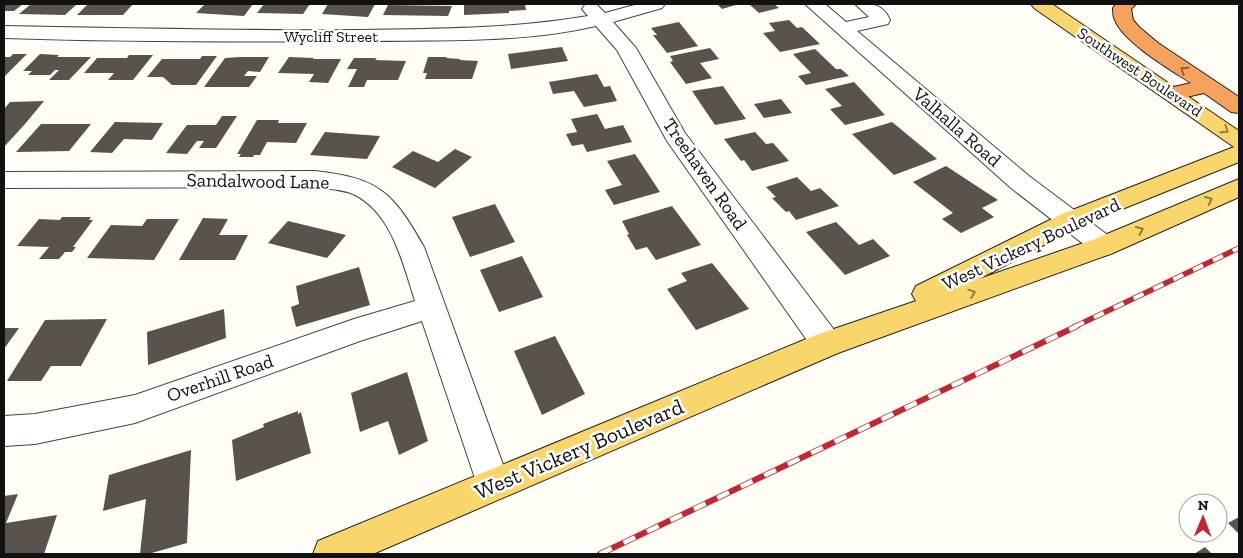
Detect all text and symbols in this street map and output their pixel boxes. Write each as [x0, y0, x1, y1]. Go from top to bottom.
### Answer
street label: Southwest Boulevard [1074, 23, 1206, 121]
street label: Wycliff Street [284, 27, 378, 46]
one-way arrow [1181, 67, 1190, 76]
street label: Valhalla Road [907, 82, 1006, 172]
street label: Treehaven Road [658, 114, 752, 235]
one-way arrow [1219, 124, 1228, 134]
street label: Sandalwood Lane [187, 168, 330, 194]
street label: West Vickery Boulevard [938, 192, 1124, 295]
one-way arrow [1204, 195, 1213, 206]
one-way arrow [1135, 226, 1144, 237]
one-way arrow [967, 289, 976, 299]
street label: Overhill Road [164, 349, 277, 407]
street label: West Vickery Boulevard [470, 393, 688, 505]
north arrow [1178, 493, 1228, 543]
text: N [1198, 497, 1209, 514]

